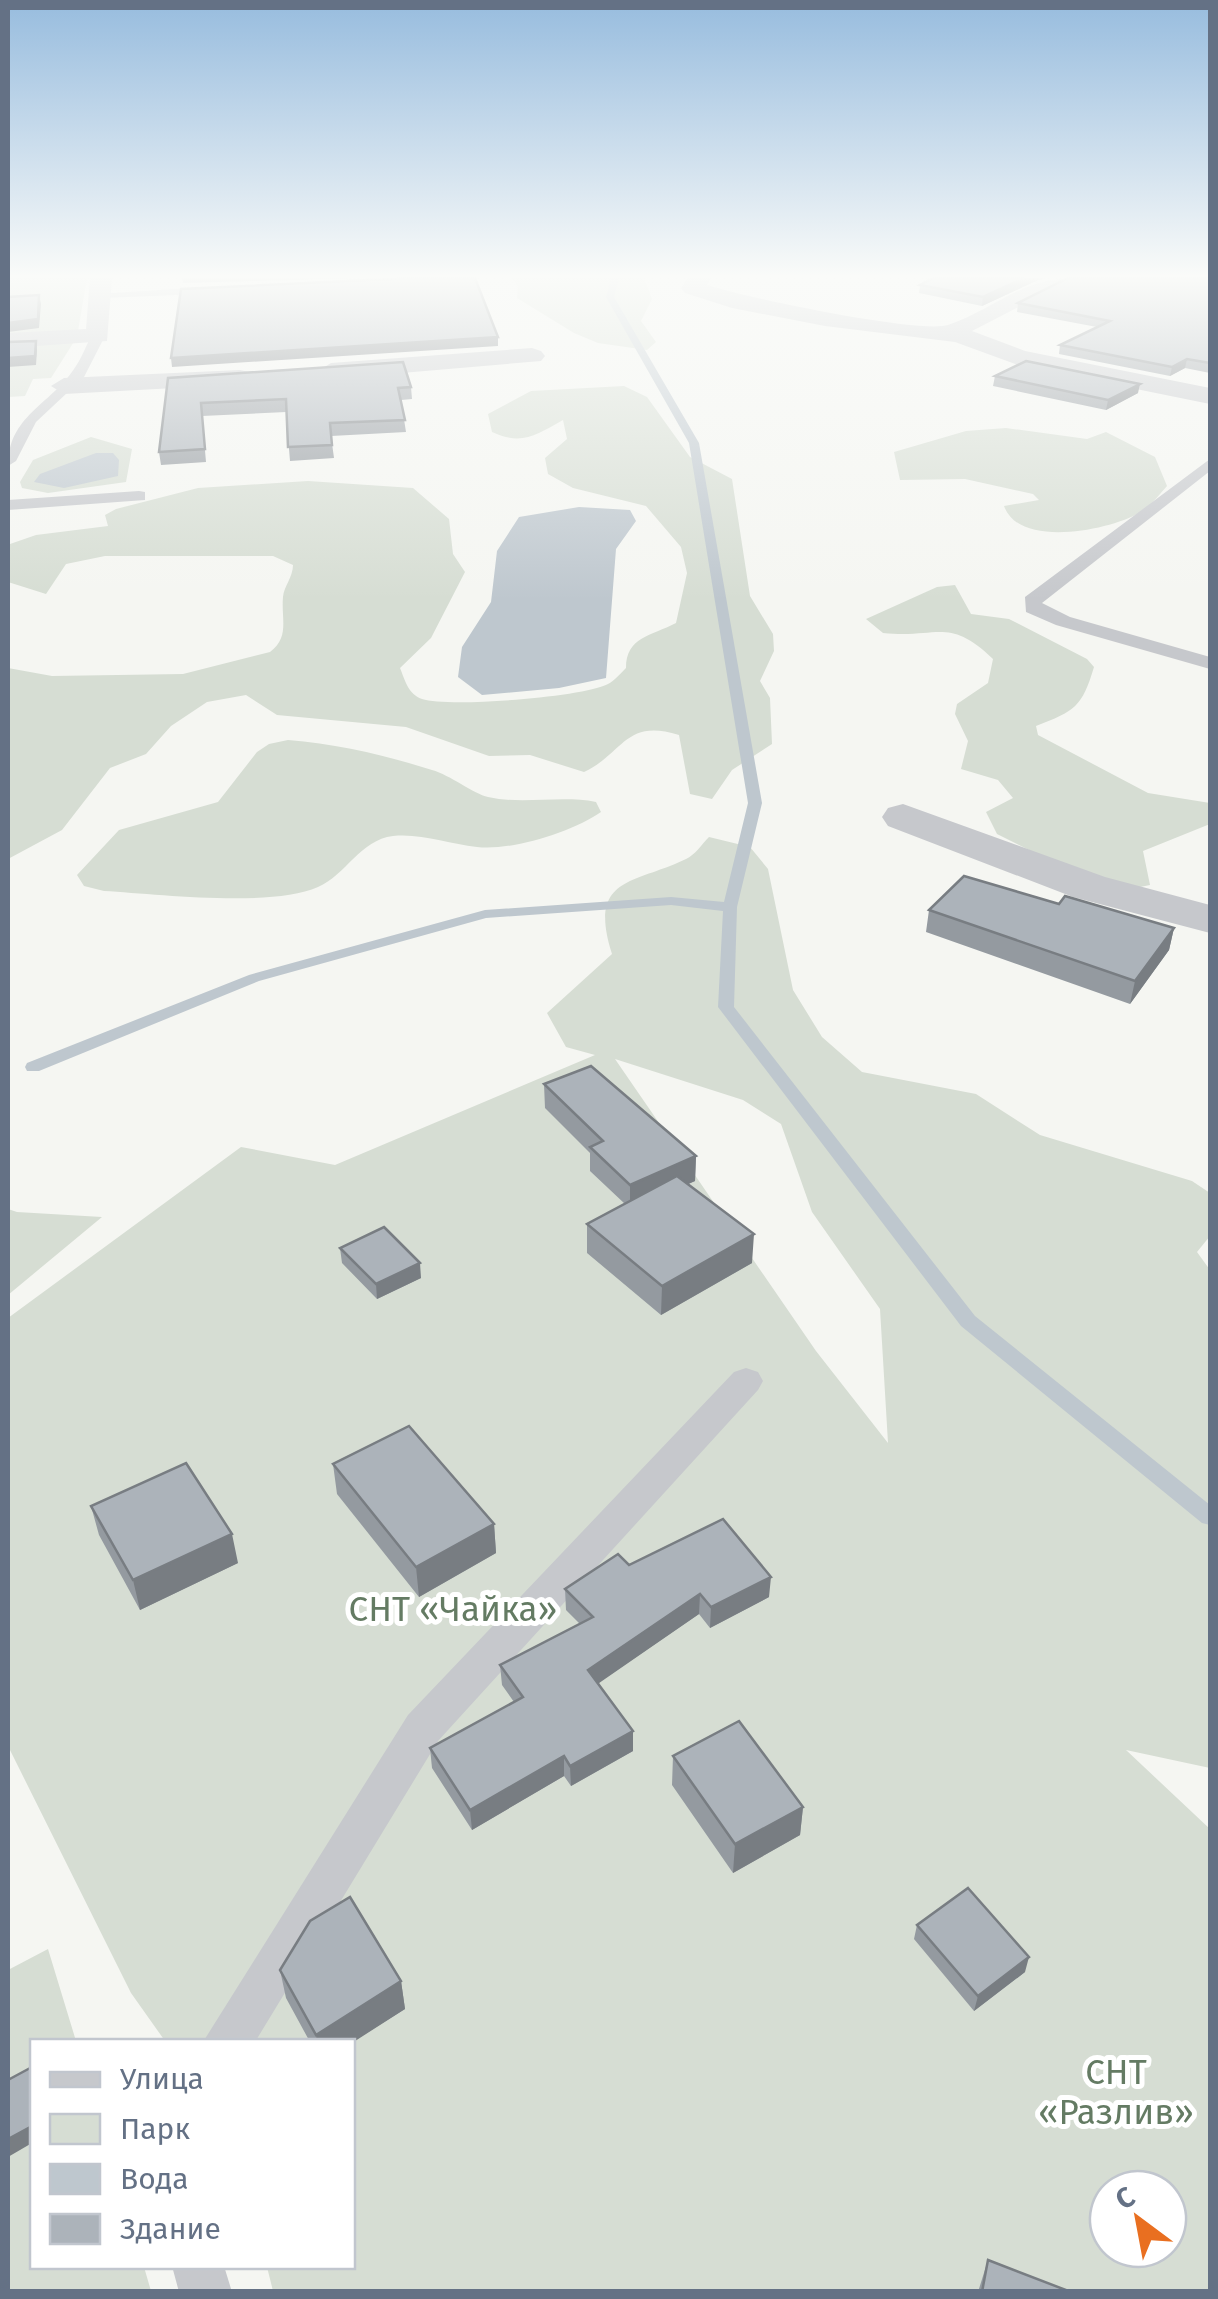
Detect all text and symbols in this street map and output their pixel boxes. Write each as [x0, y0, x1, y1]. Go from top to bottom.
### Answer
park label: СНТ «Чайка» [349, 1588, 557, 1630]
legend [30, 2039, 355, 2269]
park label: СНТ «Разлив» [1038, 2051, 1194, 2133]
text: Улица [120, 2061, 204, 2097]
text: Парк [120, 2111, 190, 2147]
text: Вода [120, 2161, 189, 2197]
north arrow [1088, 2169, 1188, 2269]
text: С [1109, 2180, 1141, 2216]
text: Здание [120, 2211, 221, 2247]

